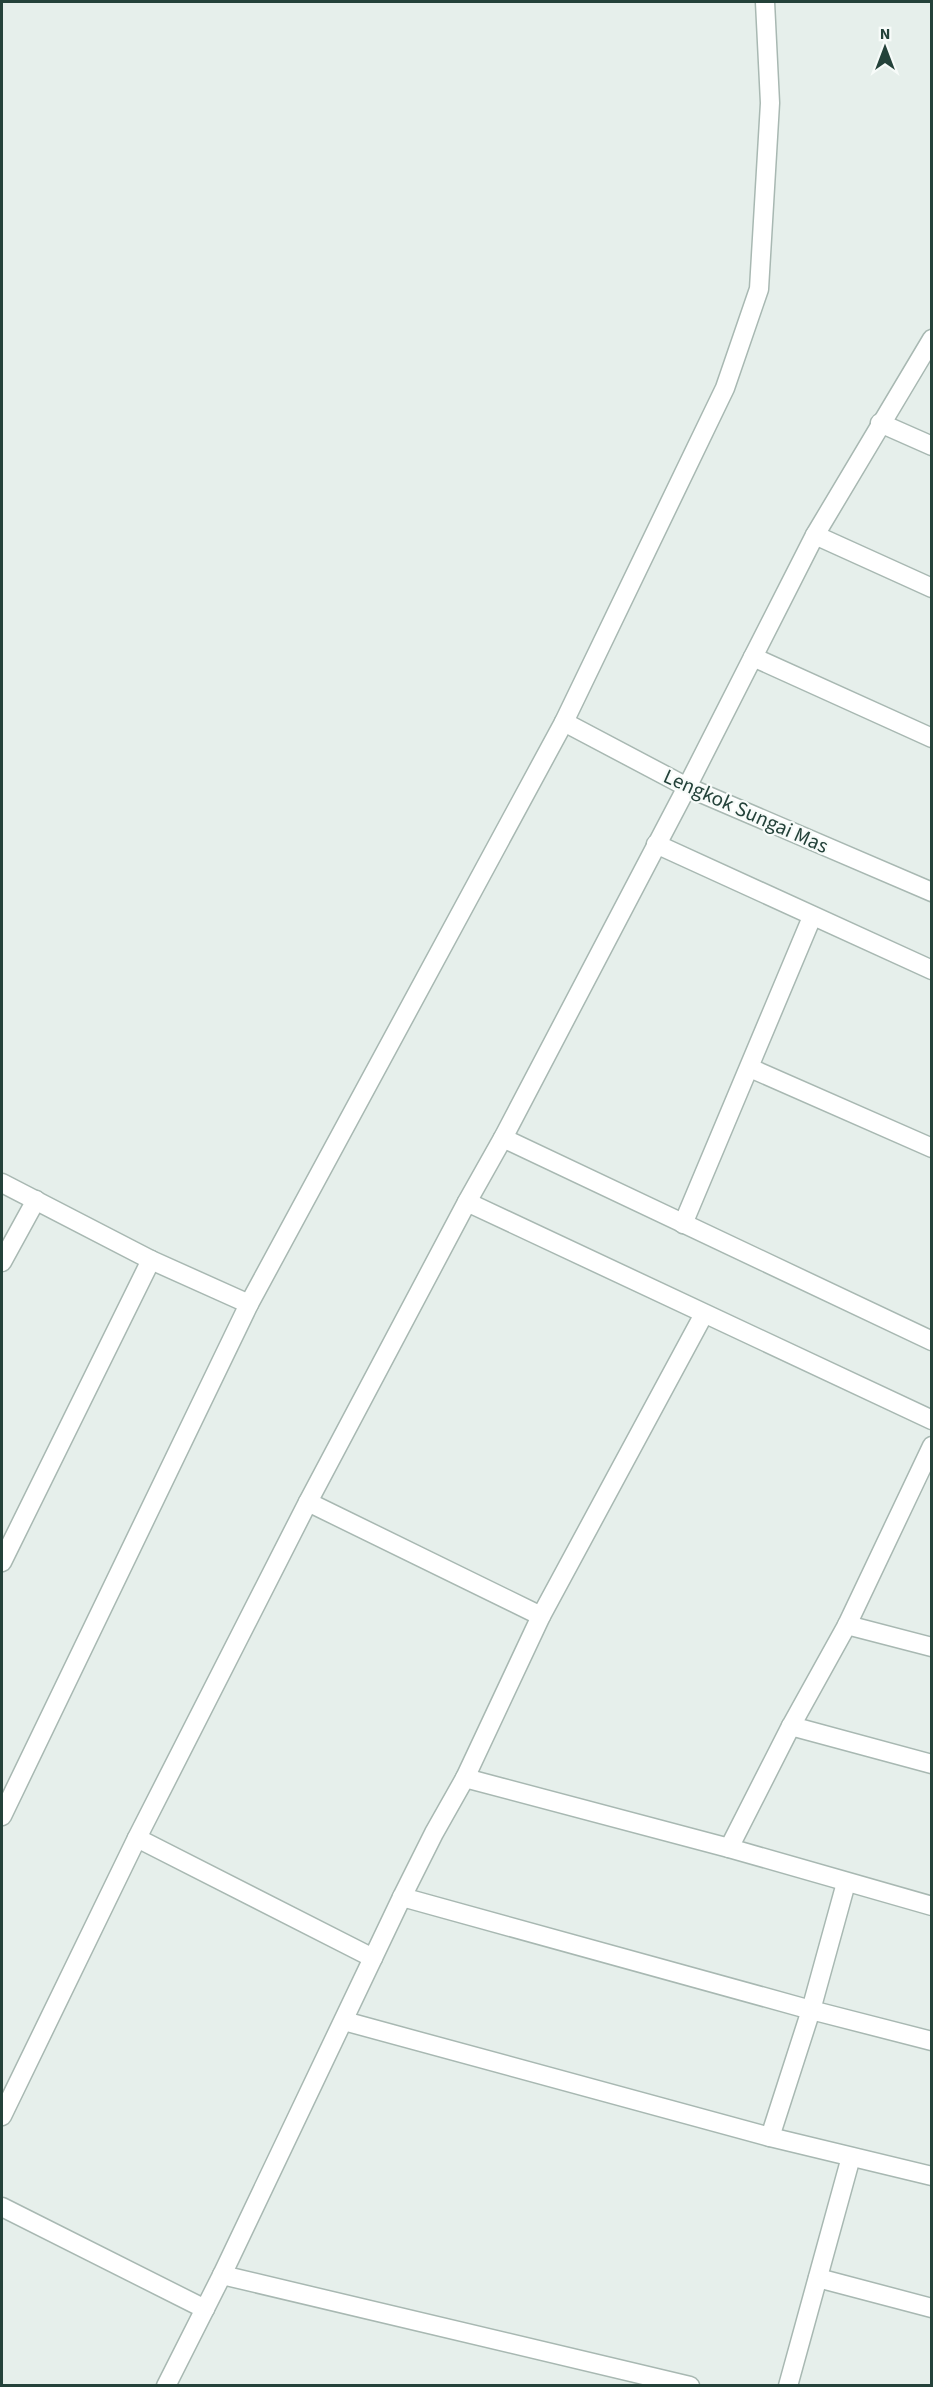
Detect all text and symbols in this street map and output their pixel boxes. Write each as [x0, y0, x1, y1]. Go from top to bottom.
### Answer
north arrow [855, 18, 915, 78]
text: N [880, 23, 890, 45]
street label: Lengkok Sungai Mas [659, 761, 833, 861]

